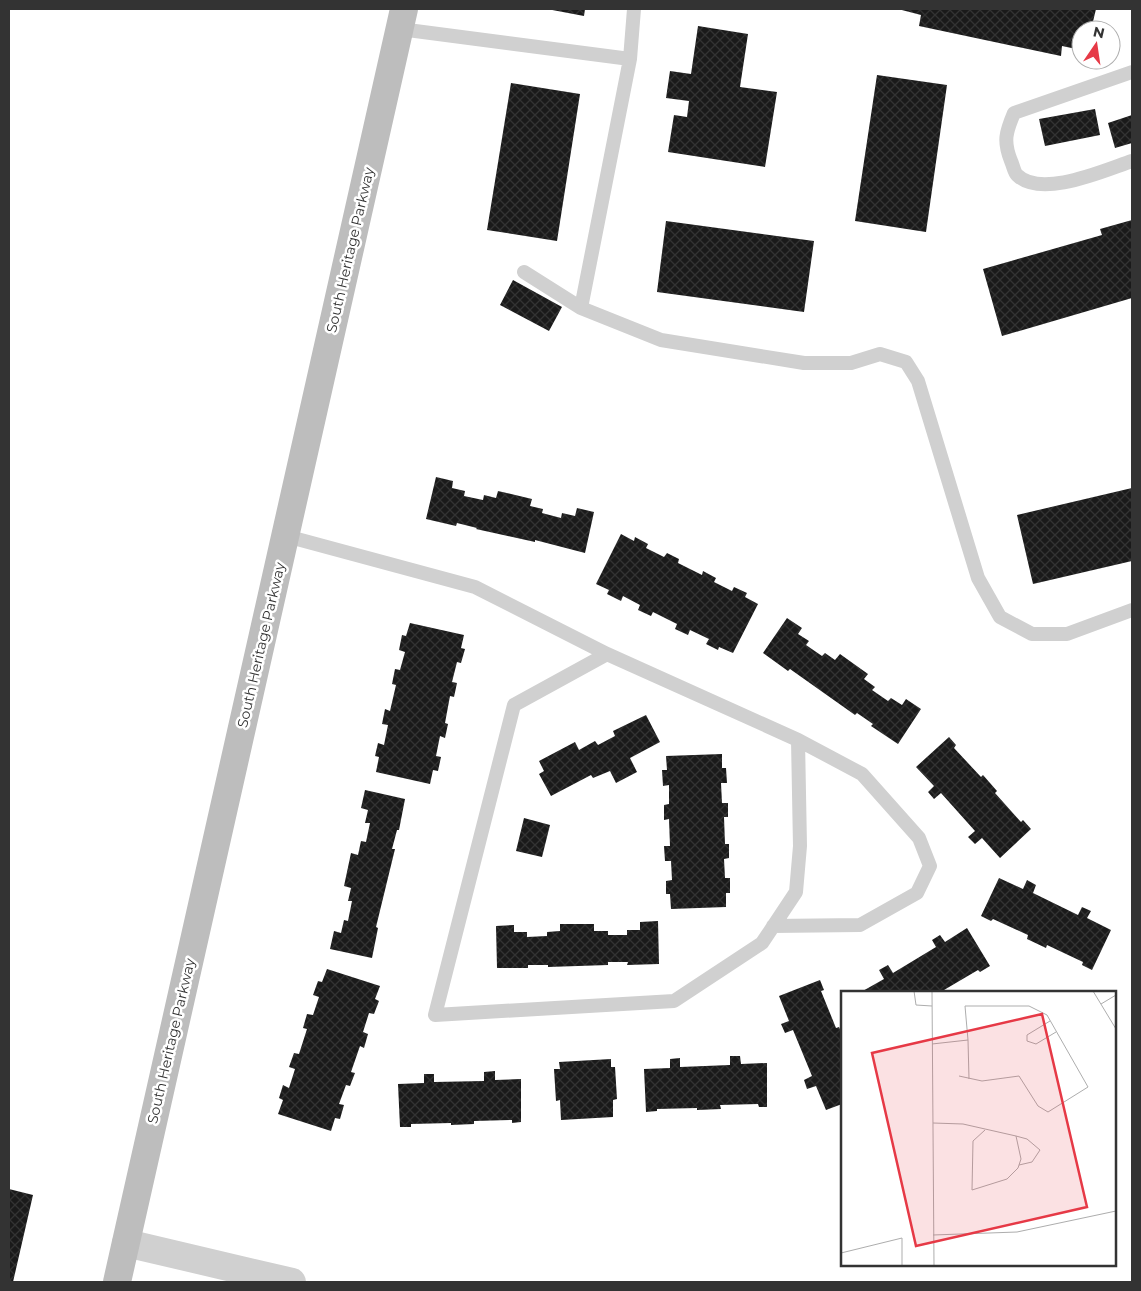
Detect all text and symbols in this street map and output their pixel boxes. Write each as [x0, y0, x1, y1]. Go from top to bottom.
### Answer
north arrow [1071, 20, 1121, 70]
text: N [1091, 22, 1106, 42]
street label: South Heritage Parkway [322, 165, 378, 334]
street label: South Heritage Parkway [233, 560, 289, 729]
street label: South Heritage Parkway [143, 956, 199, 1125]
inset map [841, 991, 1116, 1266]

